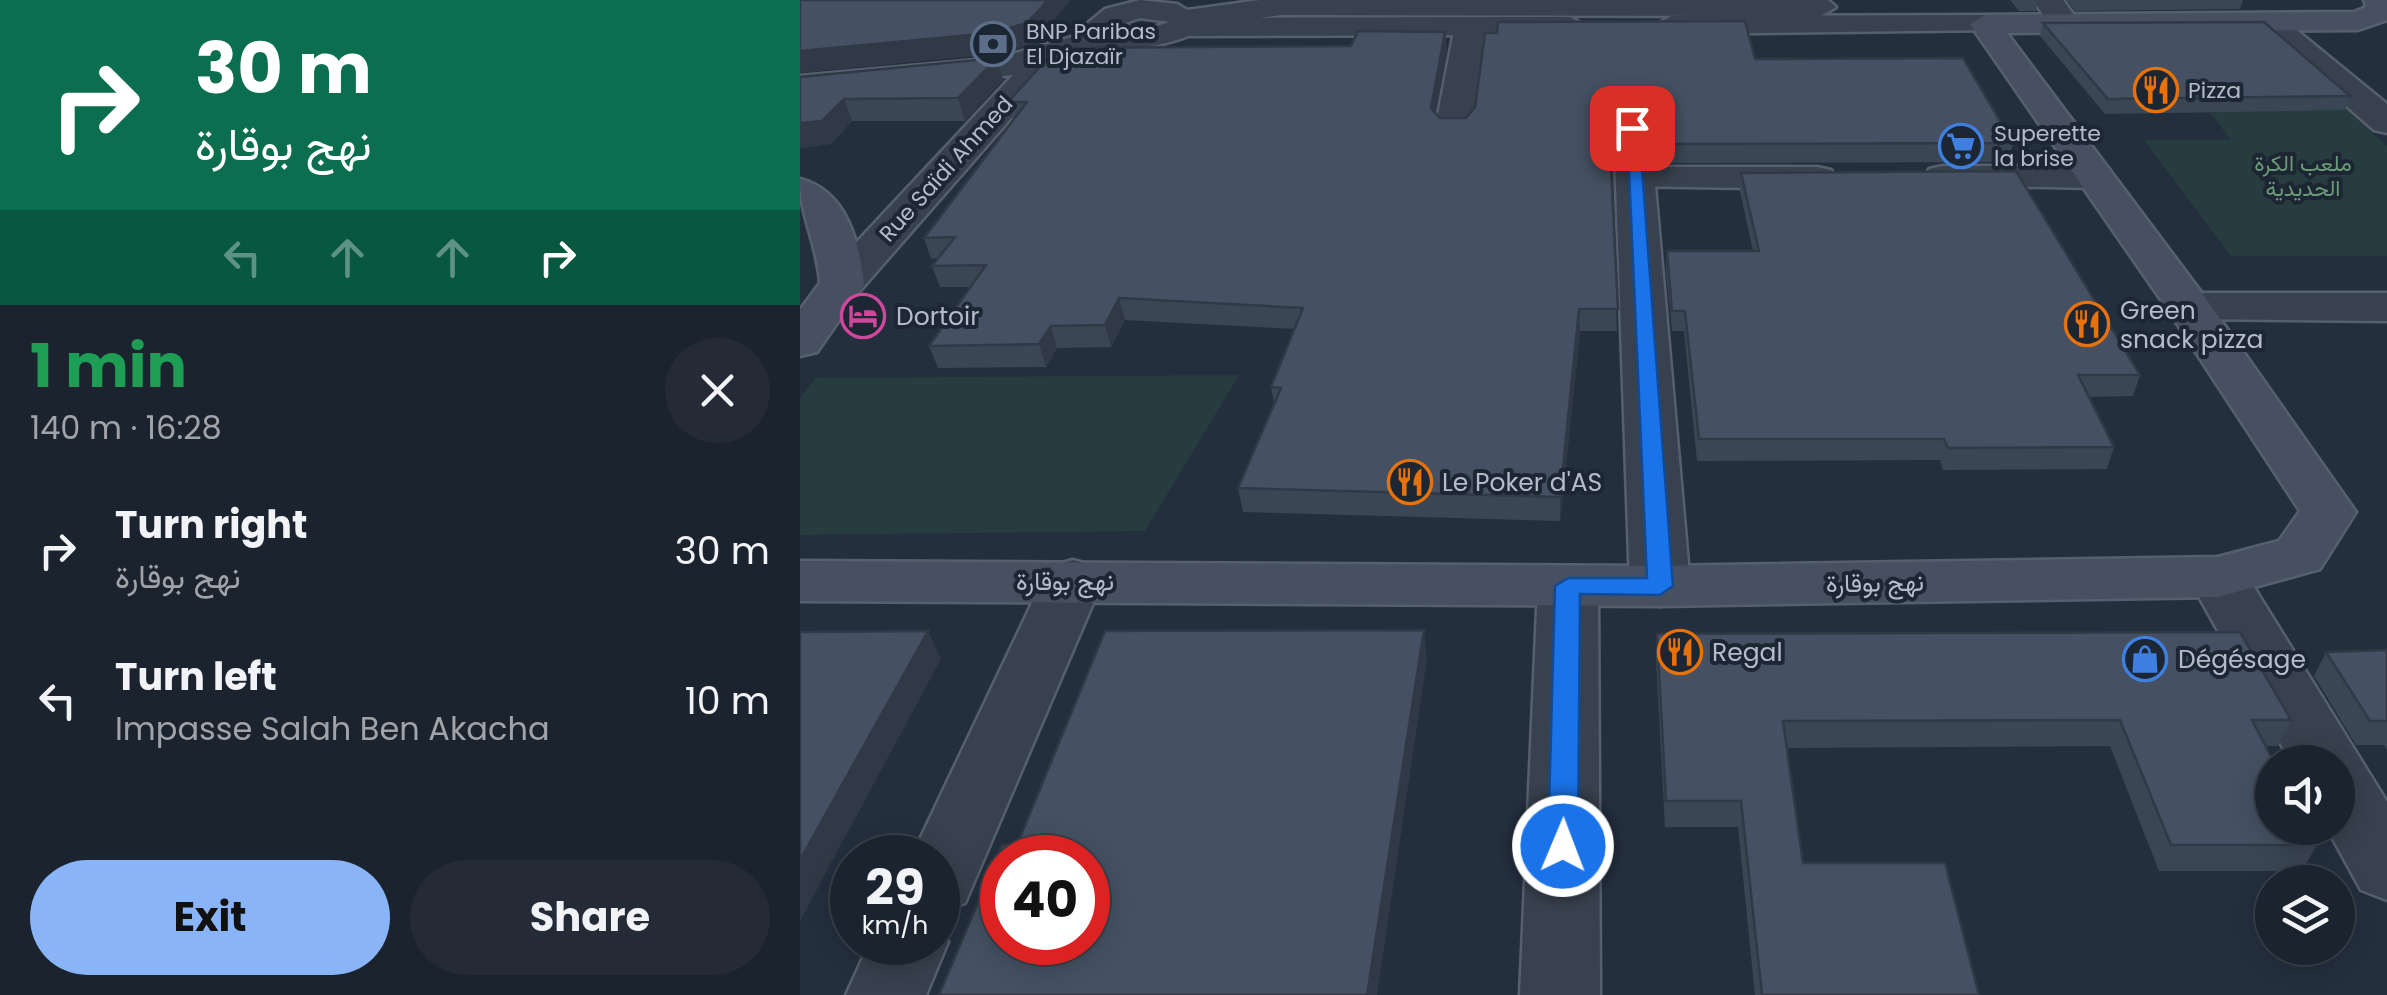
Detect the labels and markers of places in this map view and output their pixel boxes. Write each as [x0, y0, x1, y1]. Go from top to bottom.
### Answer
place label: BNP Paribas El Djazaïr [1026, 16, 1156, 72]
bank icon: BNP Paribas El Djazaïr [970, 21, 1016, 67]
restaurant icon: Pizza [2133, 67, 2179, 113]
place label: Pizza [2188, 75, 2241, 106]
pin [1590, 86, 1675, 171]
place label: Superette la brise [1994, 118, 2101, 174]
supermarket icon: Superette la brise [1938, 123, 1984, 169]
hotel icon: Dortoir [840, 293, 886, 339]
place label: Green snack pizza [2120, 293, 2263, 357]
place label: Dortoir [896, 299, 980, 334]
restaurant icon: Green snack pizza [2064, 301, 2110, 347]
restaurant icon: Le Poker d'AS [1387, 459, 1433, 505]
place label: Le Poker d'AS [1442, 465, 1602, 500]
restaurant icon: Regal [1657, 629, 1703, 675]
place label: Regal [1712, 635, 1783, 670]
shop icon: Dégésage [2122, 636, 2168, 682]
place label: Dégésage [2178, 642, 2306, 677]

